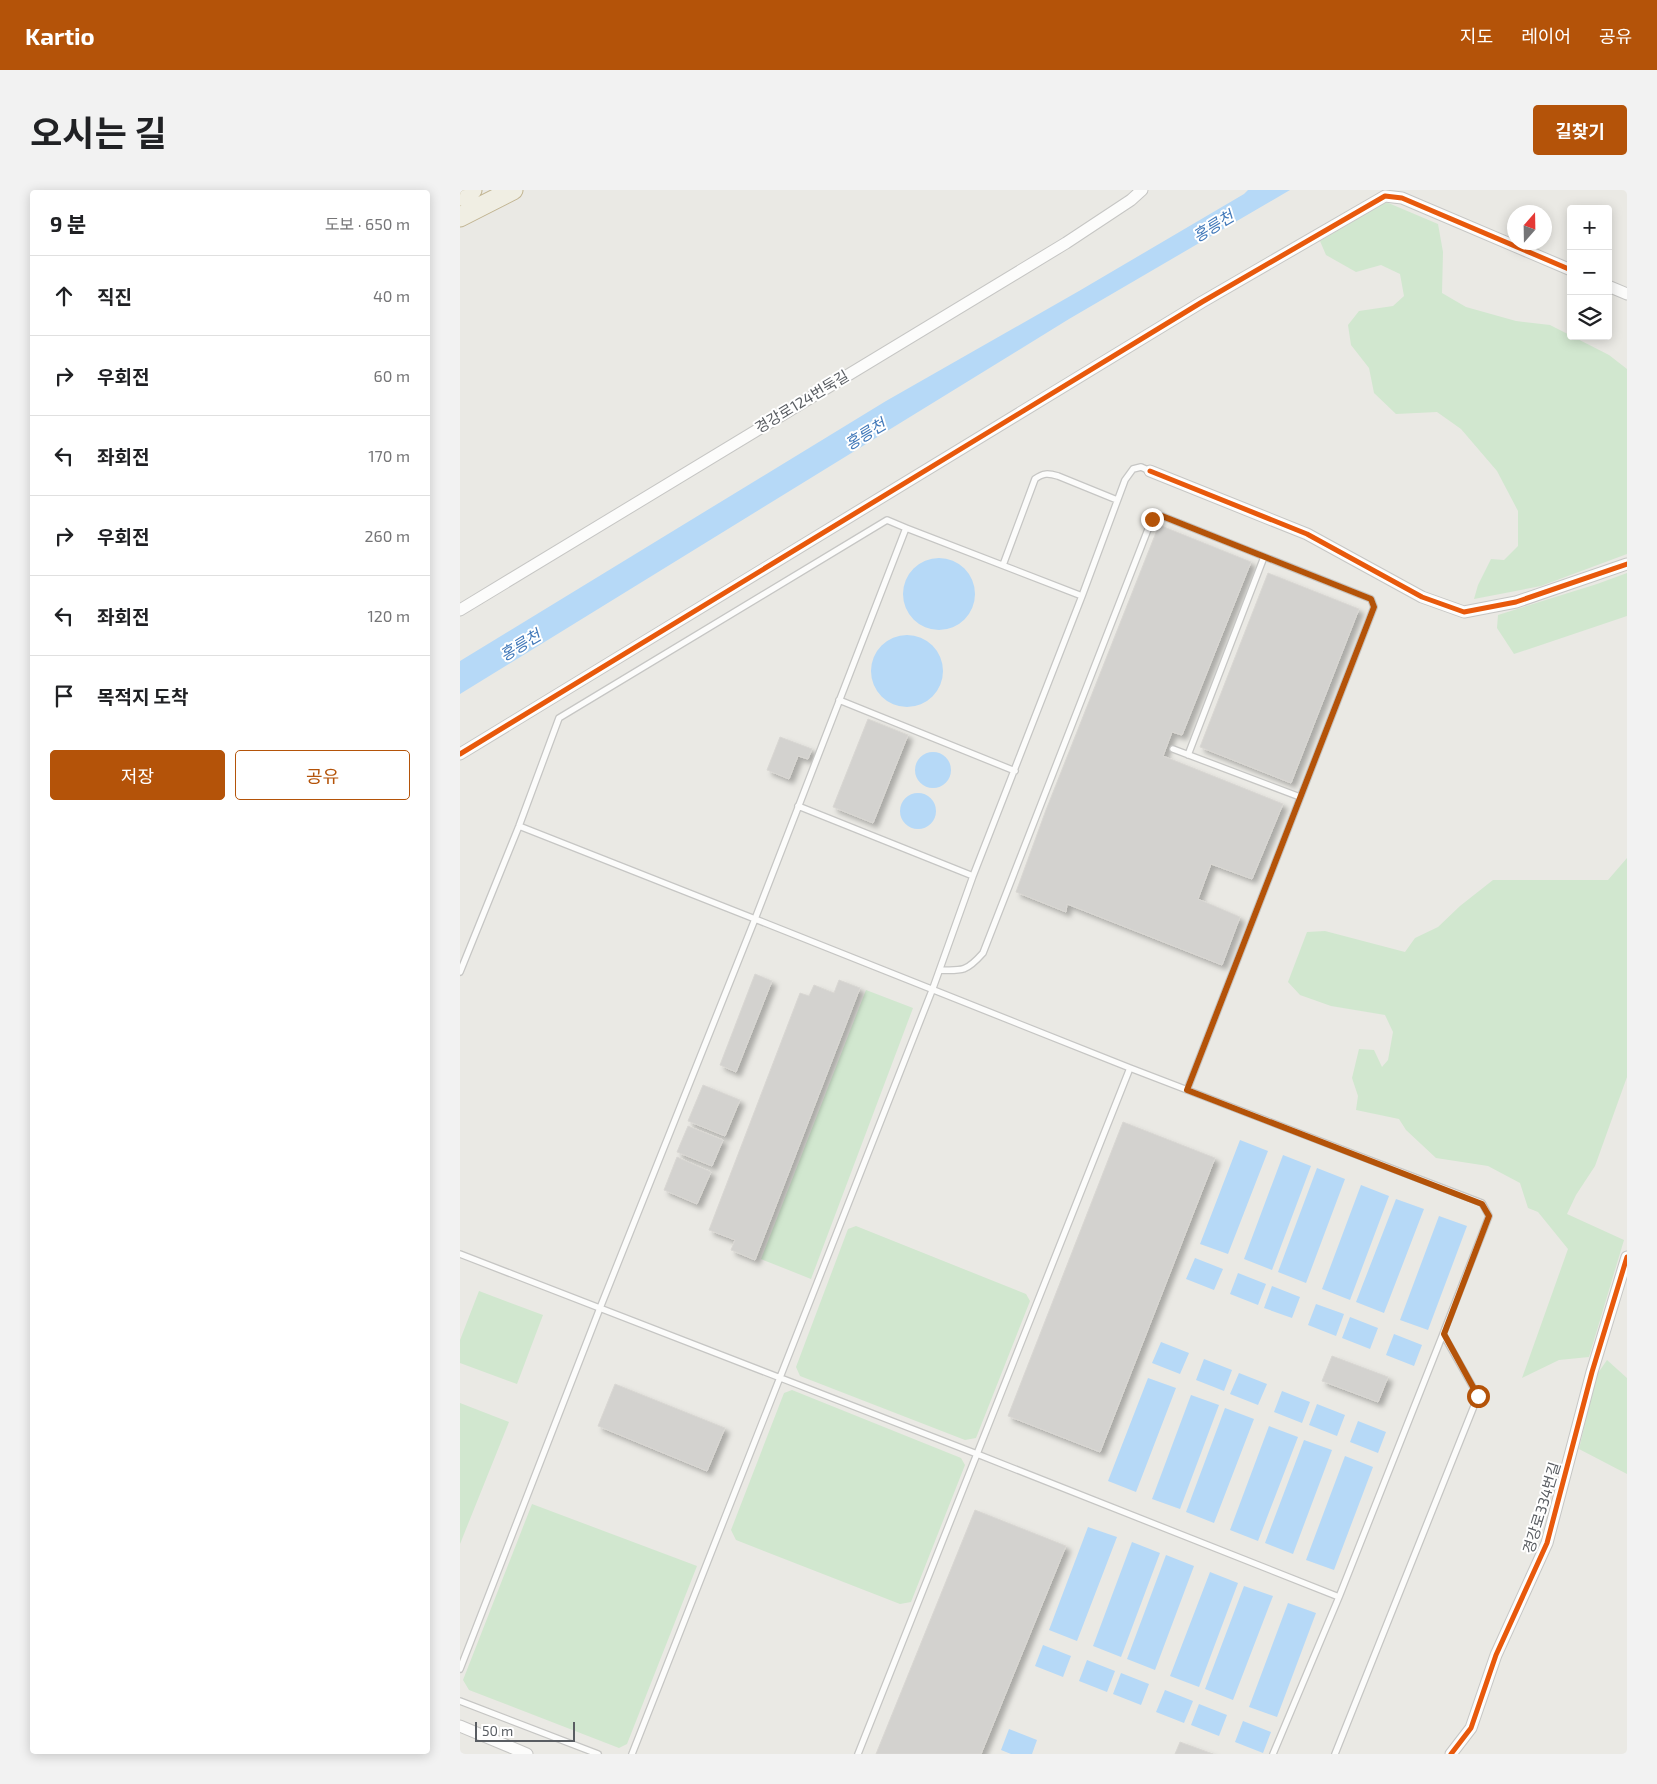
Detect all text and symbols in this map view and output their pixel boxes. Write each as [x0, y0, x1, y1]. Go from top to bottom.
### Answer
text: Kartio [25, 21, 95, 50]
text: 지도 [1460, 25, 1493, 47]
text: 레이어 [1521, 25, 1571, 47]
text: 공유 [1599, 25, 1632, 47]
button: 길찾기 [1533, 105, 1627, 155]
text: 오시는 길 [30, 111, 166, 153]
water label: 홍릉천 [1189, 205, 1239, 245]
north arrow [1507, 205, 1552, 250]
map controls [1567, 205, 1612, 340]
button: + [1567, 205, 1612, 250]
text: 9 분 [50, 211, 86, 236]
text: 도보 · 650 m [325, 214, 410, 233]
button: − [1567, 250, 1612, 295]
icon: ahead [50, 282, 78, 310]
text: 직진 [97, 285, 132, 308]
text: 40 m [373, 286, 410, 305]
button: layers [1567, 295, 1612, 340]
icon: right [50, 362, 78, 390]
text: 우회전 [97, 365, 149, 388]
text: 60 m [374, 366, 410, 385]
street label: 경강로124번둑길 [751, 366, 852, 436]
water label: 홍릉천 [841, 413, 891, 453]
icon: left [50, 442, 78, 470]
text: 좌회전 [97, 445, 149, 468]
text: 170 m [368, 446, 410, 465]
route end [1141, 508, 1164, 531]
icon: right [50, 522, 78, 550]
text: 우회전 [97, 525, 149, 548]
text: 260 m [365, 526, 410, 545]
icon: left [50, 602, 78, 630]
text: 좌회전 [97, 605, 149, 628]
text: 120 m [367, 606, 410, 625]
water label: 홍릉천 [496, 624, 546, 664]
icon: arrive [50, 682, 78, 710]
text: 목적지 도착 [97, 685, 189, 708]
button: 저장 [50, 750, 225, 800]
button: 공유 [235, 750, 410, 800]
route start [1467, 1385, 1490, 1408]
street label: 경강로334번길 [1519, 1460, 1564, 1556]
scale bar [475, 1719, 575, 1742]
text: 50 m [482, 1722, 513, 1739]

